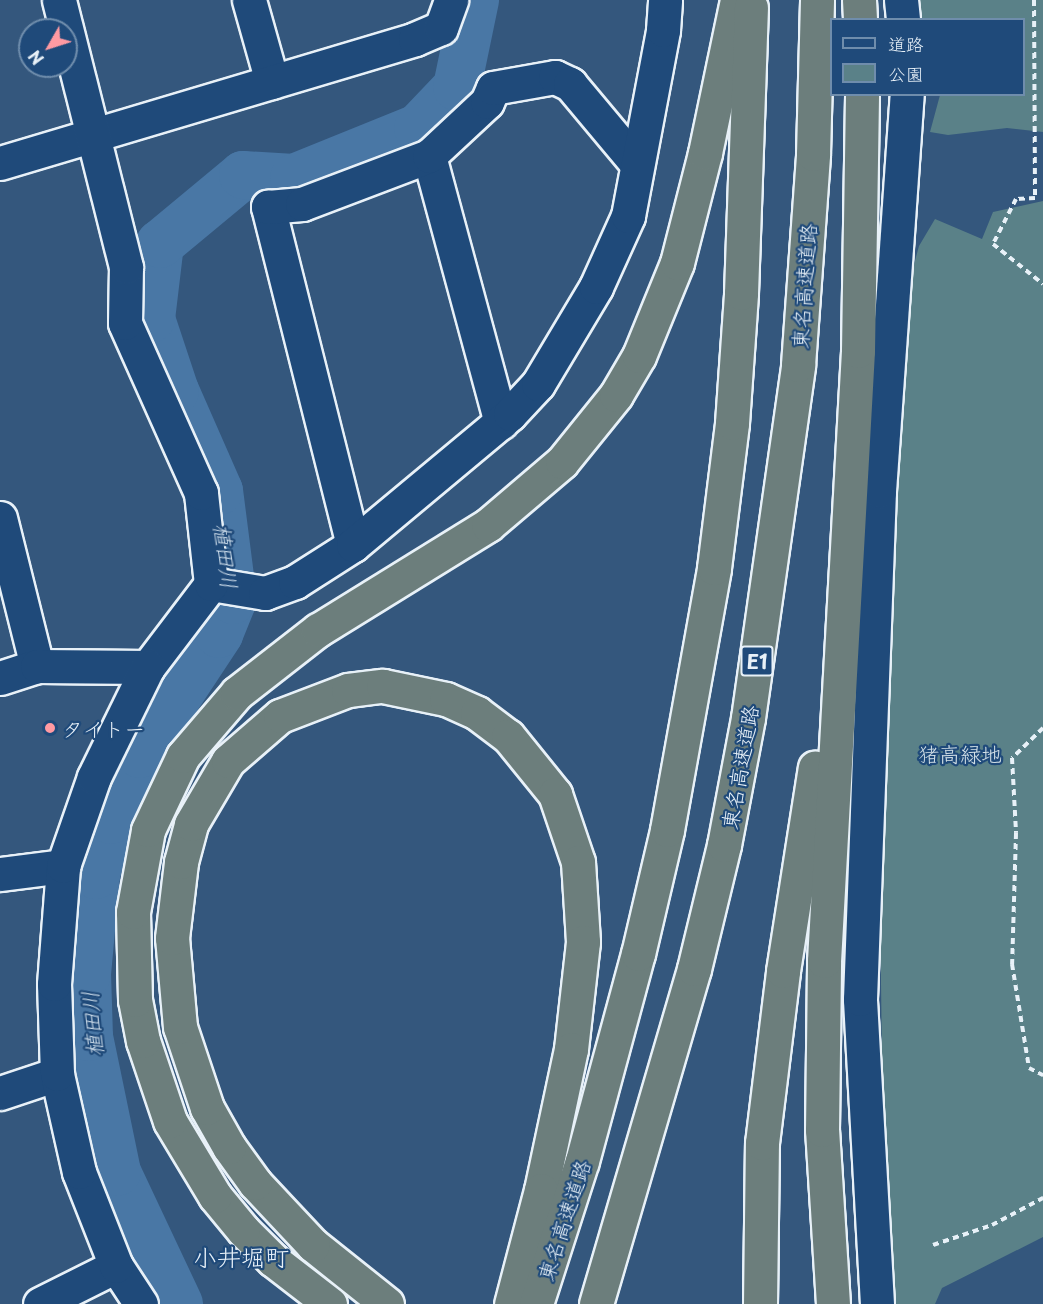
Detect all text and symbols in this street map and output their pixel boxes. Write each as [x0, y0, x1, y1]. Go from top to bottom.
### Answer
north arrow [18, 18, 78, 78]
legend [830, 18, 1025, 96]
text: 道路 [888, 30, 924, 57]
text: N [22, 46, 49, 71]
text: 公園 [888, 60, 924, 87]
street label: 東名高速道路 [786, 222, 820, 350]
water label: 植田川 [210, 522, 244, 590]
road number: E1 [739, 644, 775, 678]
street label: 東名高速道路 [716, 703, 762, 831]
place label: タイトー [62, 715, 146, 741]
marker: タイトー [43, 721, 57, 735]
park label: 猪高緑地 [918, 740, 1002, 766]
water label: 植田川 [75, 990, 107, 1058]
street label: 東名高速道路 [532, 1156, 594, 1284]
district label: 小井堀町 [193, 1243, 289, 1271]

